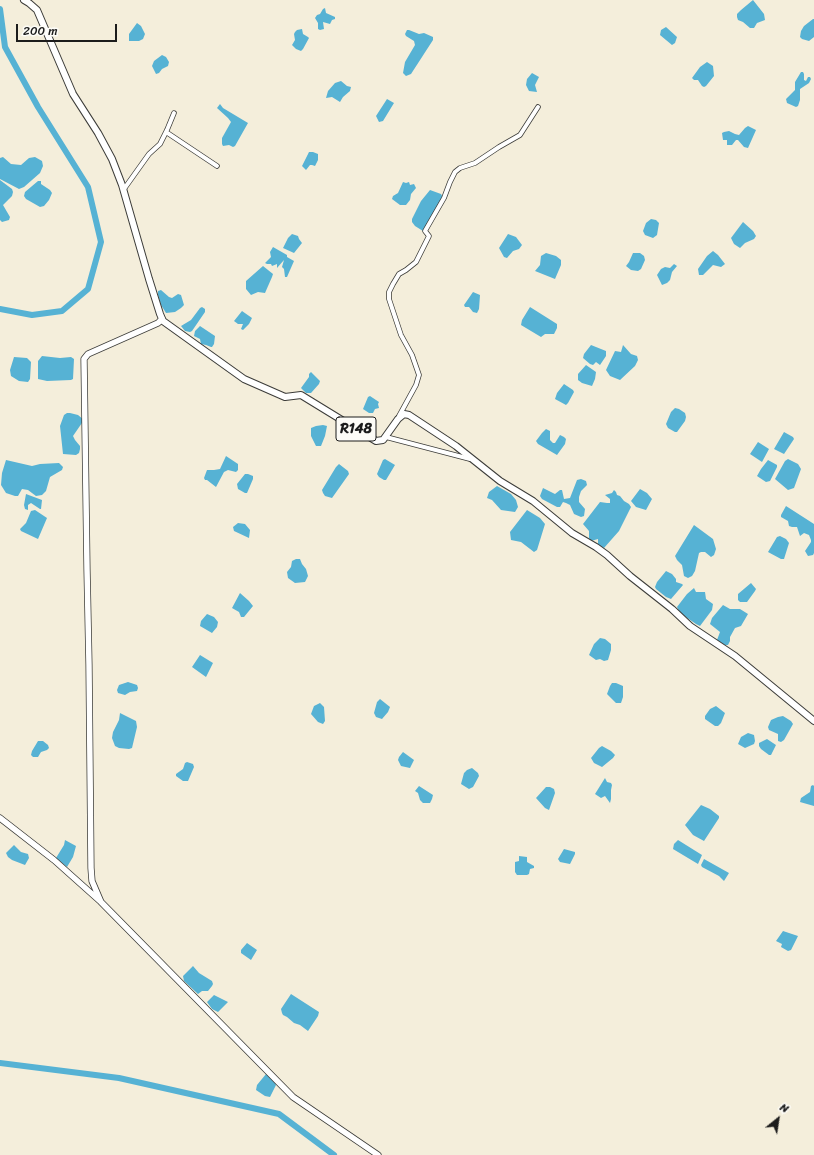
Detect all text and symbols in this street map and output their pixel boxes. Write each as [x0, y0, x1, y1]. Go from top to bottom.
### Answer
scale bar [18, 16, 119, 42]
text: 200 m [23, 20, 57, 42]
road number: R148 [336, 417, 376, 441]
text: N [776, 1098, 792, 1118]
north arrow [758, 1099, 798, 1139]

